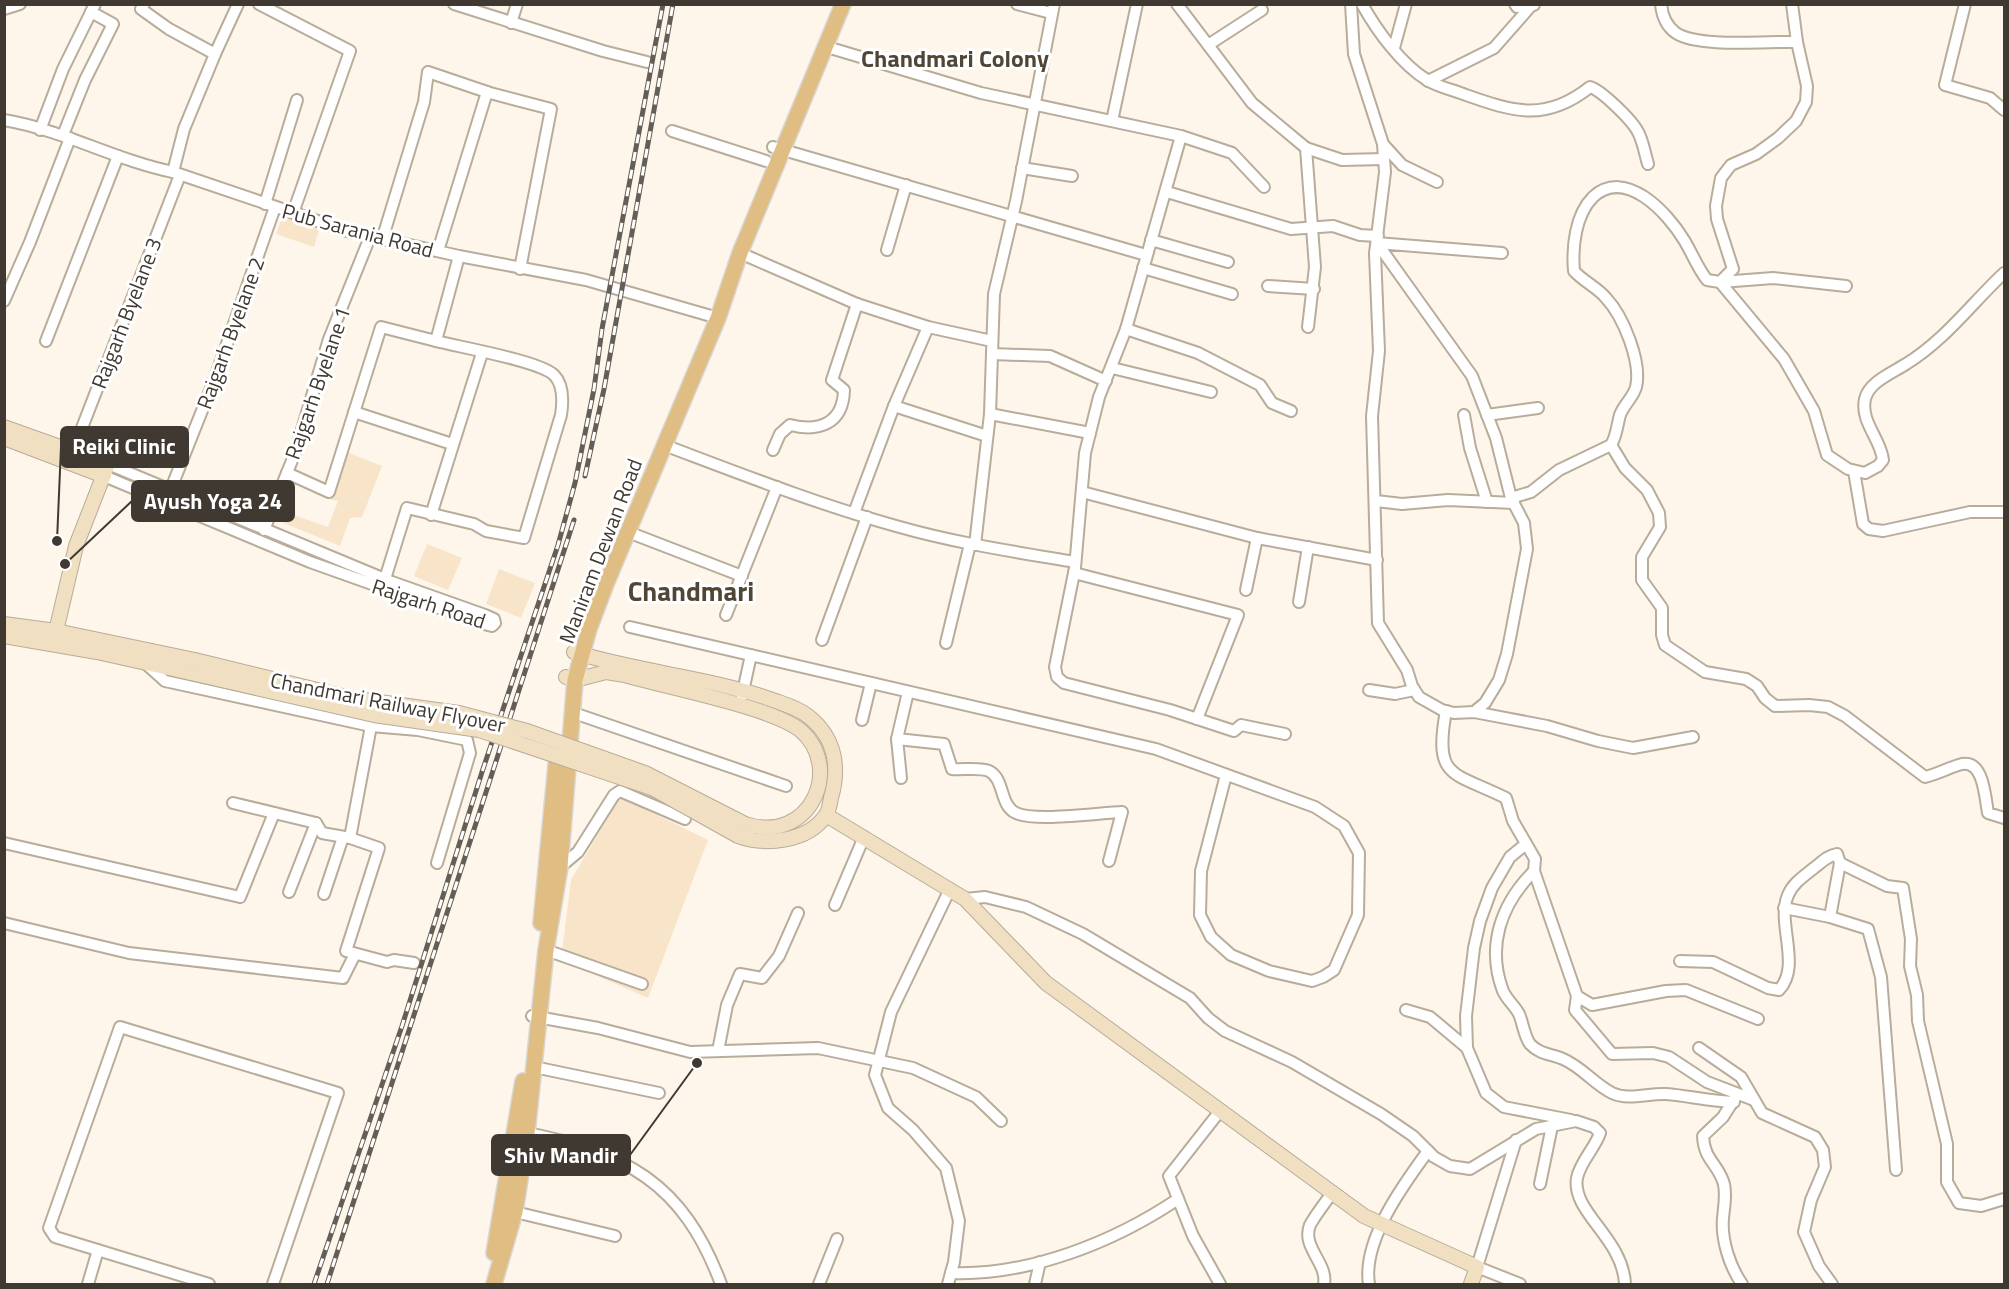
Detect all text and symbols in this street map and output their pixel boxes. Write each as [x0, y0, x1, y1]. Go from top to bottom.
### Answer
district label: Chandmari Colony [861, 40, 1049, 76]
street label: Pub Sarania Road [279, 194, 437, 266]
street label: Rajgarh Byelane 3 [82, 233, 170, 393]
street label: Rajgarh Byelane 2 [188, 253, 272, 413]
street label: Rajgarh Byelane 1 [276, 302, 358, 464]
callout: Reiki Clinic [61, 427, 188, 467]
text: Reiki Clinic [72, 429, 176, 463]
street label: Maniram Dewan Road [550, 454, 650, 648]
callout: Ayush Yoga 24 [132, 481, 294, 521]
text: Ayush Yoga 24 [144, 484, 282, 518]
street label: Rajgarh Road [368, 570, 490, 636]
district label: Chandmari [628, 570, 754, 611]
street label: Chandmari Railway Flyover [268, 664, 508, 740]
callout: Shiv Mandir [492, 1135, 630, 1175]
text: Shiv Mandir [504, 1138, 618, 1172]

